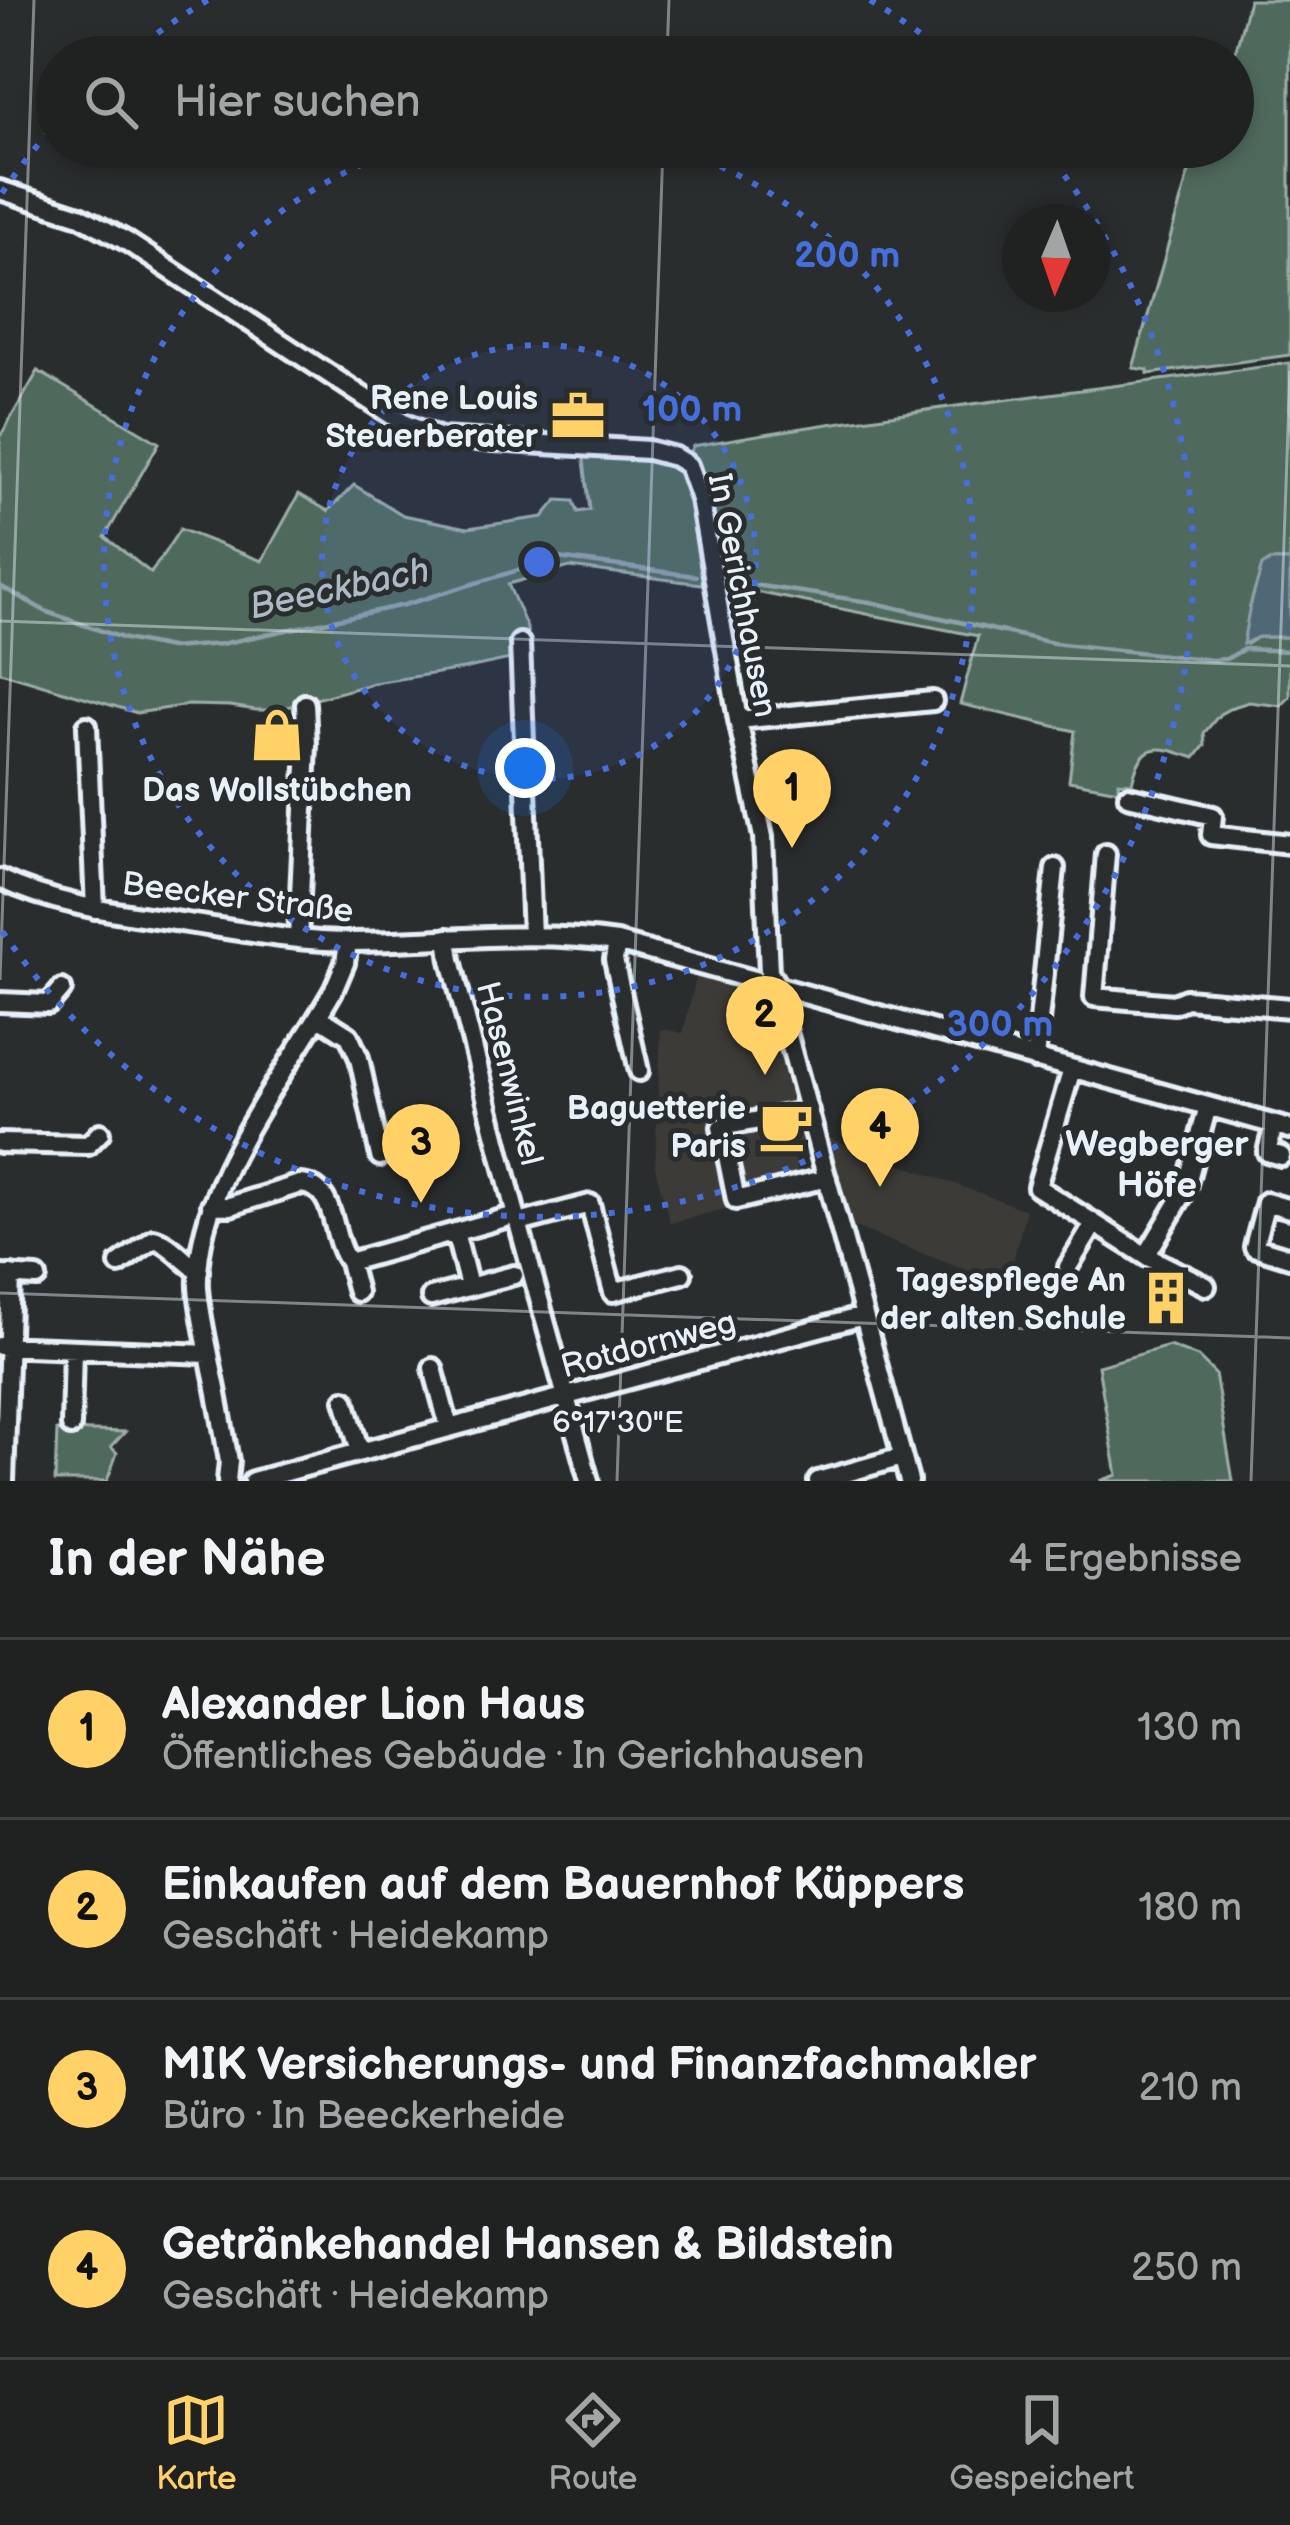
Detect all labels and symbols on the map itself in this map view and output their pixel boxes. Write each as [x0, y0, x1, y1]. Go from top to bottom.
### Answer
north arrow [1002, 204, 1110, 312]
text: 200 m [794, 235, 900, 278]
place label: Rene Louis Steuerberater [325, 379, 539, 457]
office icon: Rene Louis Steuerberater [549, 387, 607, 445]
text: 100 m [642, 389, 742, 432]
street label: In Gerichhausen [699, 470, 785, 721]
centre of rings [518, 541, 560, 583]
water label: Beeckbach [246, 549, 433, 629]
shop icon: Das Wollstübchen [248, 706, 306, 764]
your location [495, 738, 555, 798]
pin: 1 [753, 749, 831, 848]
place label: Das Wollstübchen [142, 771, 412, 811]
street label: Beecker Straße [120, 864, 356, 932]
pin: 2 [726, 976, 804, 1075]
street label: Hasenwinkel [467, 977, 551, 1170]
text: 300 m [947, 1004, 1053, 1047]
pin: 4 [841, 1088, 919, 1187]
place label: Baguetterie Paris [567, 1089, 746, 1167]
cafe icon: Baguetterie Paris [757, 1097, 815, 1155]
pin: 3 [382, 1104, 460, 1203]
district label: Wegberger Höfe [1065, 1124, 1249, 1208]
place label: Tagespflege An der alten Schule [880, 1261, 1126, 1339]
building icon: Tagespflege An der alten Schule [1137, 1269, 1195, 1327]
street label: Rotdornweg [557, 1302, 740, 1387]
text: 6°17'30"E [552, 1405, 684, 1441]

